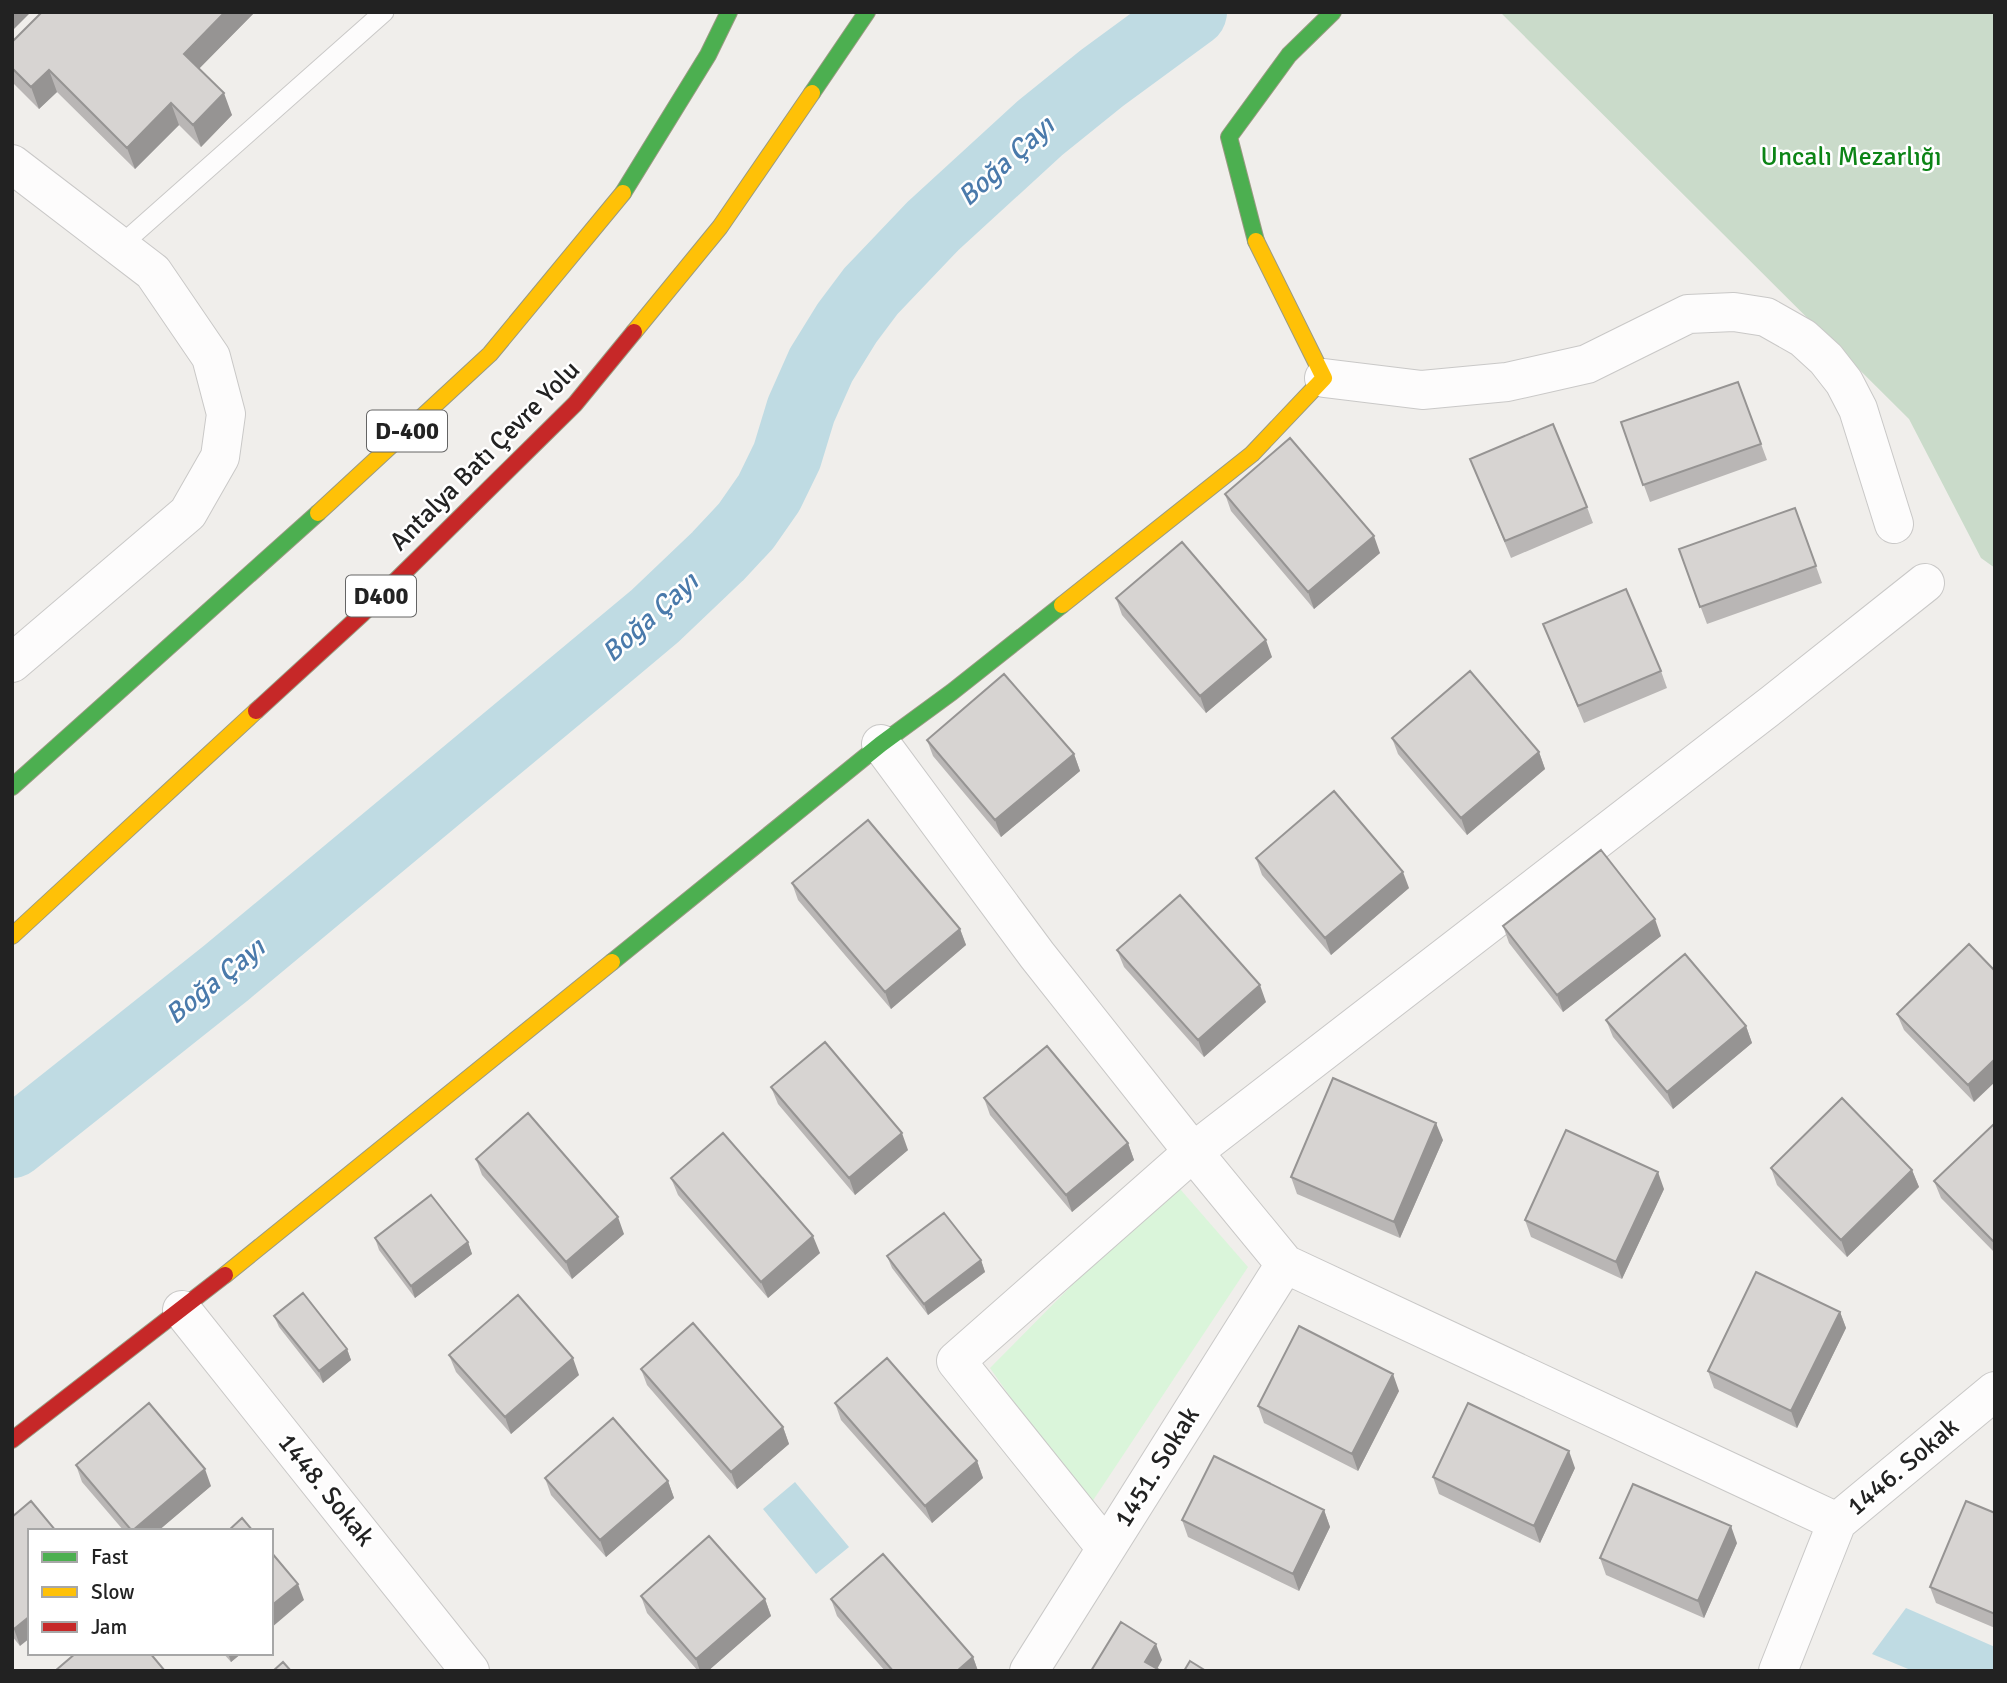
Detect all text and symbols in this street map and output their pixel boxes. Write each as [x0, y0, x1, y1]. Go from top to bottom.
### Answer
water label: Boğa Çayı [951, 108, 1062, 213]
park label: Uncalı Mezarlığı [1761, 141, 1942, 173]
street label: Antalya Batı Çevre Yolu [383, 354, 587, 558]
road number: D-400 [367, 410, 447, 452]
water label: Boğa Çayı [595, 564, 706, 669]
road number: D400 [346, 576, 416, 616]
water label: Boğa Çayı [158, 930, 273, 1031]
street label: 1451. Sokak [1107, 1401, 1207, 1533]
street label: 1446. Sokak [1841, 1411, 1965, 1523]
street label: 1448. Sokak [271, 1427, 381, 1553]
legend [28, 1529, 273, 1655]
text: Fast [91, 1544, 128, 1570]
text: Slow [91, 1579, 135, 1605]
text: Jam [91, 1614, 127, 1640]

